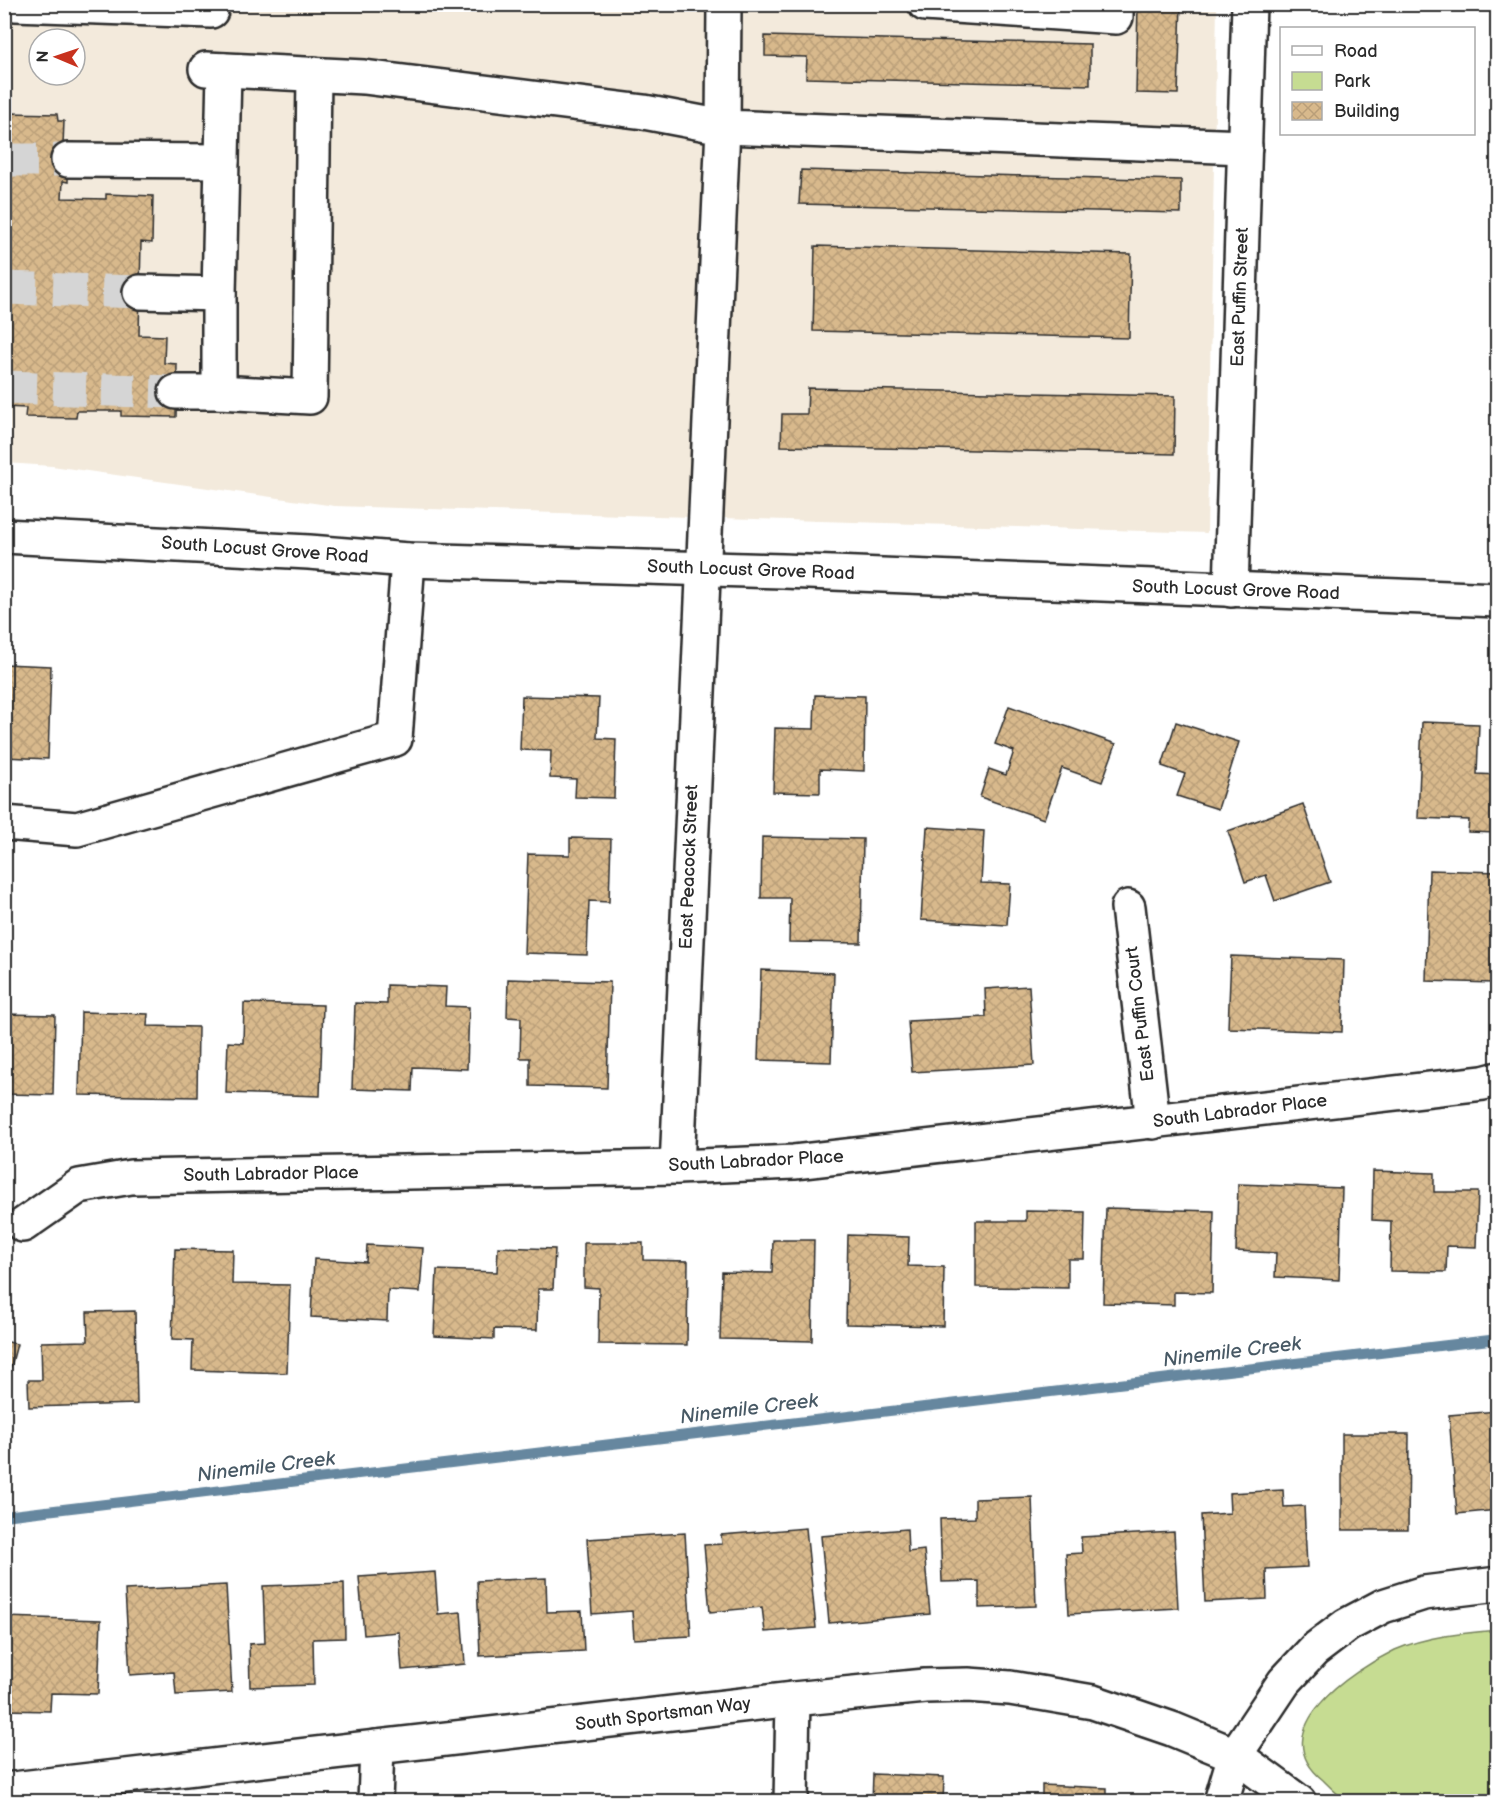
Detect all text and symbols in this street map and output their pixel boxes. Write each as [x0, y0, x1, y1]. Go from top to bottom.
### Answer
north arrow [27, 27, 87, 87]
legend [1280, 27, 1475, 135]
text: Road [1334, 41, 1378, 62]
text: N [34, 50, 53, 63]
text: Park [1334, 71, 1370, 92]
text: Building [1334, 101, 1400, 122]
street label: East Puffin Street [1227, 226, 1253, 367]
street label: South Locust Grove Road [161, 532, 369, 568]
street label: South Locust Grove Road [647, 556, 855, 584]
street label: South Locust Grove Road [1132, 576, 1340, 604]
street label: East Peacock Street [676, 784, 702, 950]
street label: East Puffin Court [1121, 945, 1159, 1083]
street label: South Labrador Place [1152, 1090, 1329, 1132]
street label: South Labrador Place [668, 1146, 844, 1176]
street label: South Labrador Place [183, 1162, 359, 1186]
water label: Ninemile Creek [1161, 1331, 1304, 1372]
water label: Ninemile Creek [678, 1388, 821, 1429]
water label: Ninemile Creek [195, 1446, 338, 1487]
street label: South Sportsman Way [574, 1693, 753, 1735]

